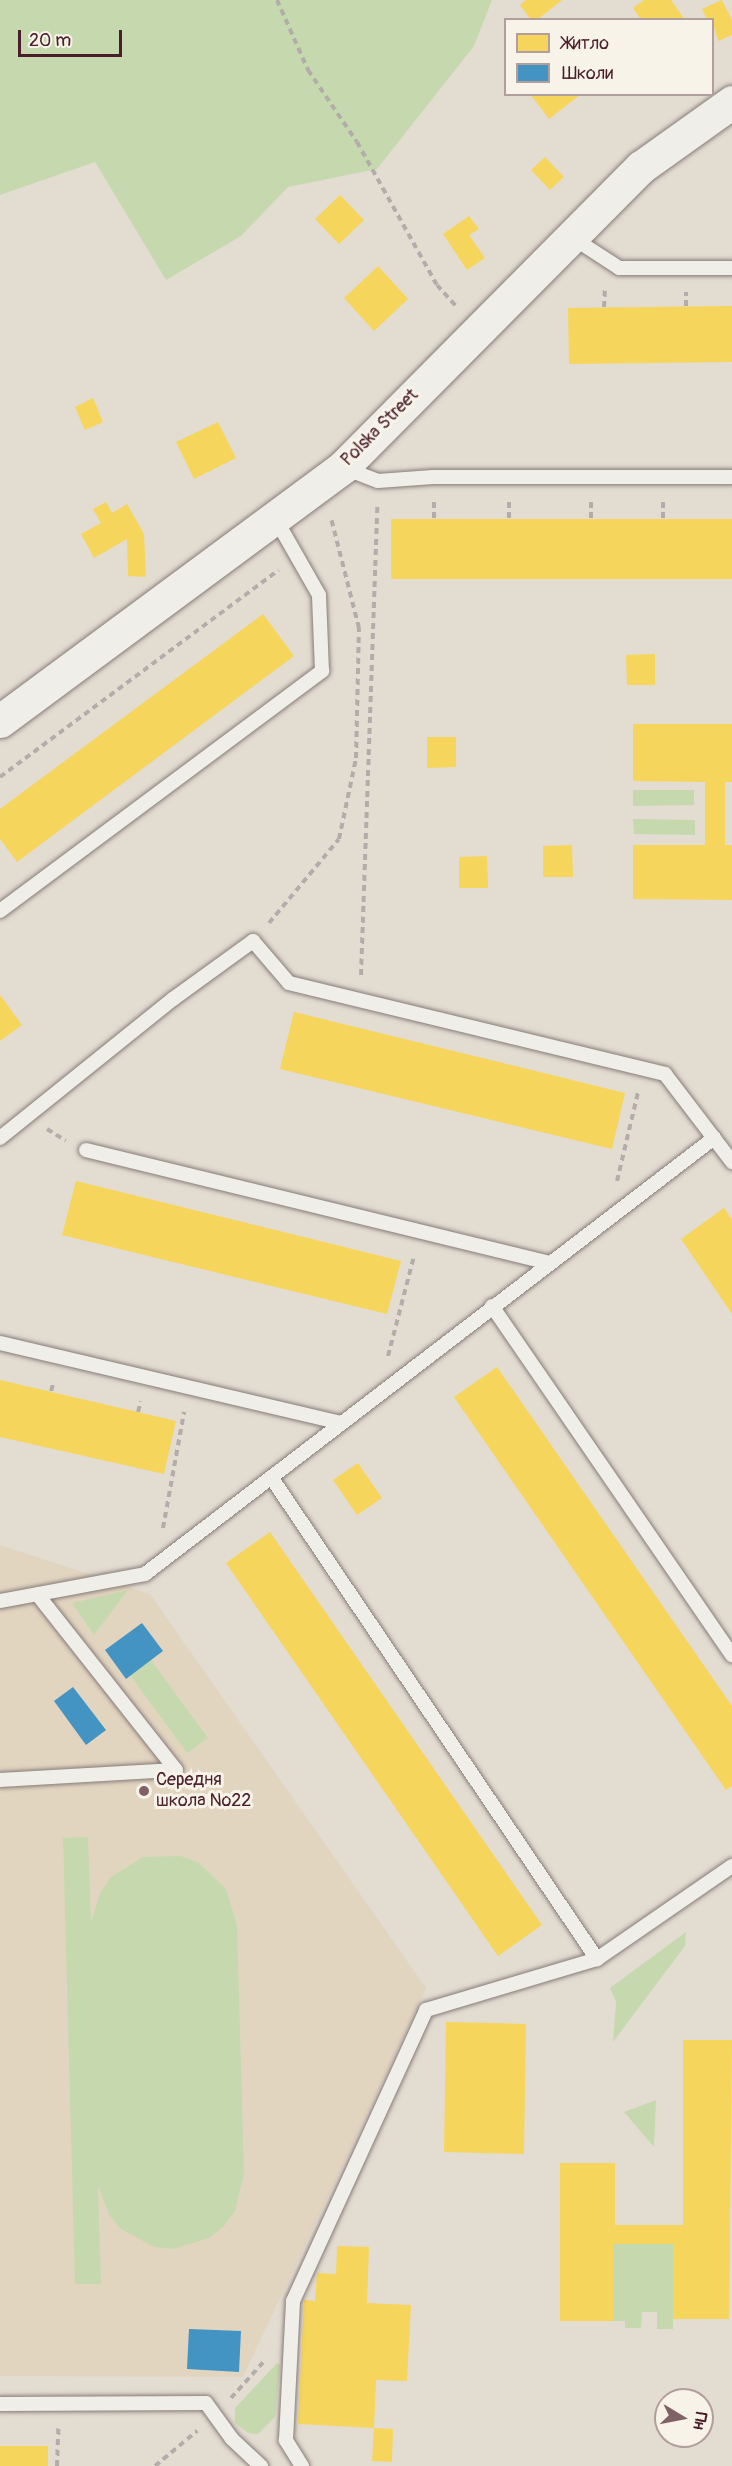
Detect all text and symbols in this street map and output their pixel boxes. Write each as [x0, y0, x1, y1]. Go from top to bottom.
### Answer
scale bar [21, 18, 124, 56]
legend [504, 18, 714, 96]
text: 20 m [29, 29, 71, 52]
text: Житло [562, 32, 609, 55]
text: Школи [562, 62, 613, 85]
street label: Polska Street [337, 385, 423, 471]
place label: Середня школа №22 [156, 1770, 251, 1812]
marker: Середня школа №22 [137, 1784, 151, 1798]
north arrow [654, 2388, 714, 2448]
text: Пн [688, 2410, 711, 2431]

